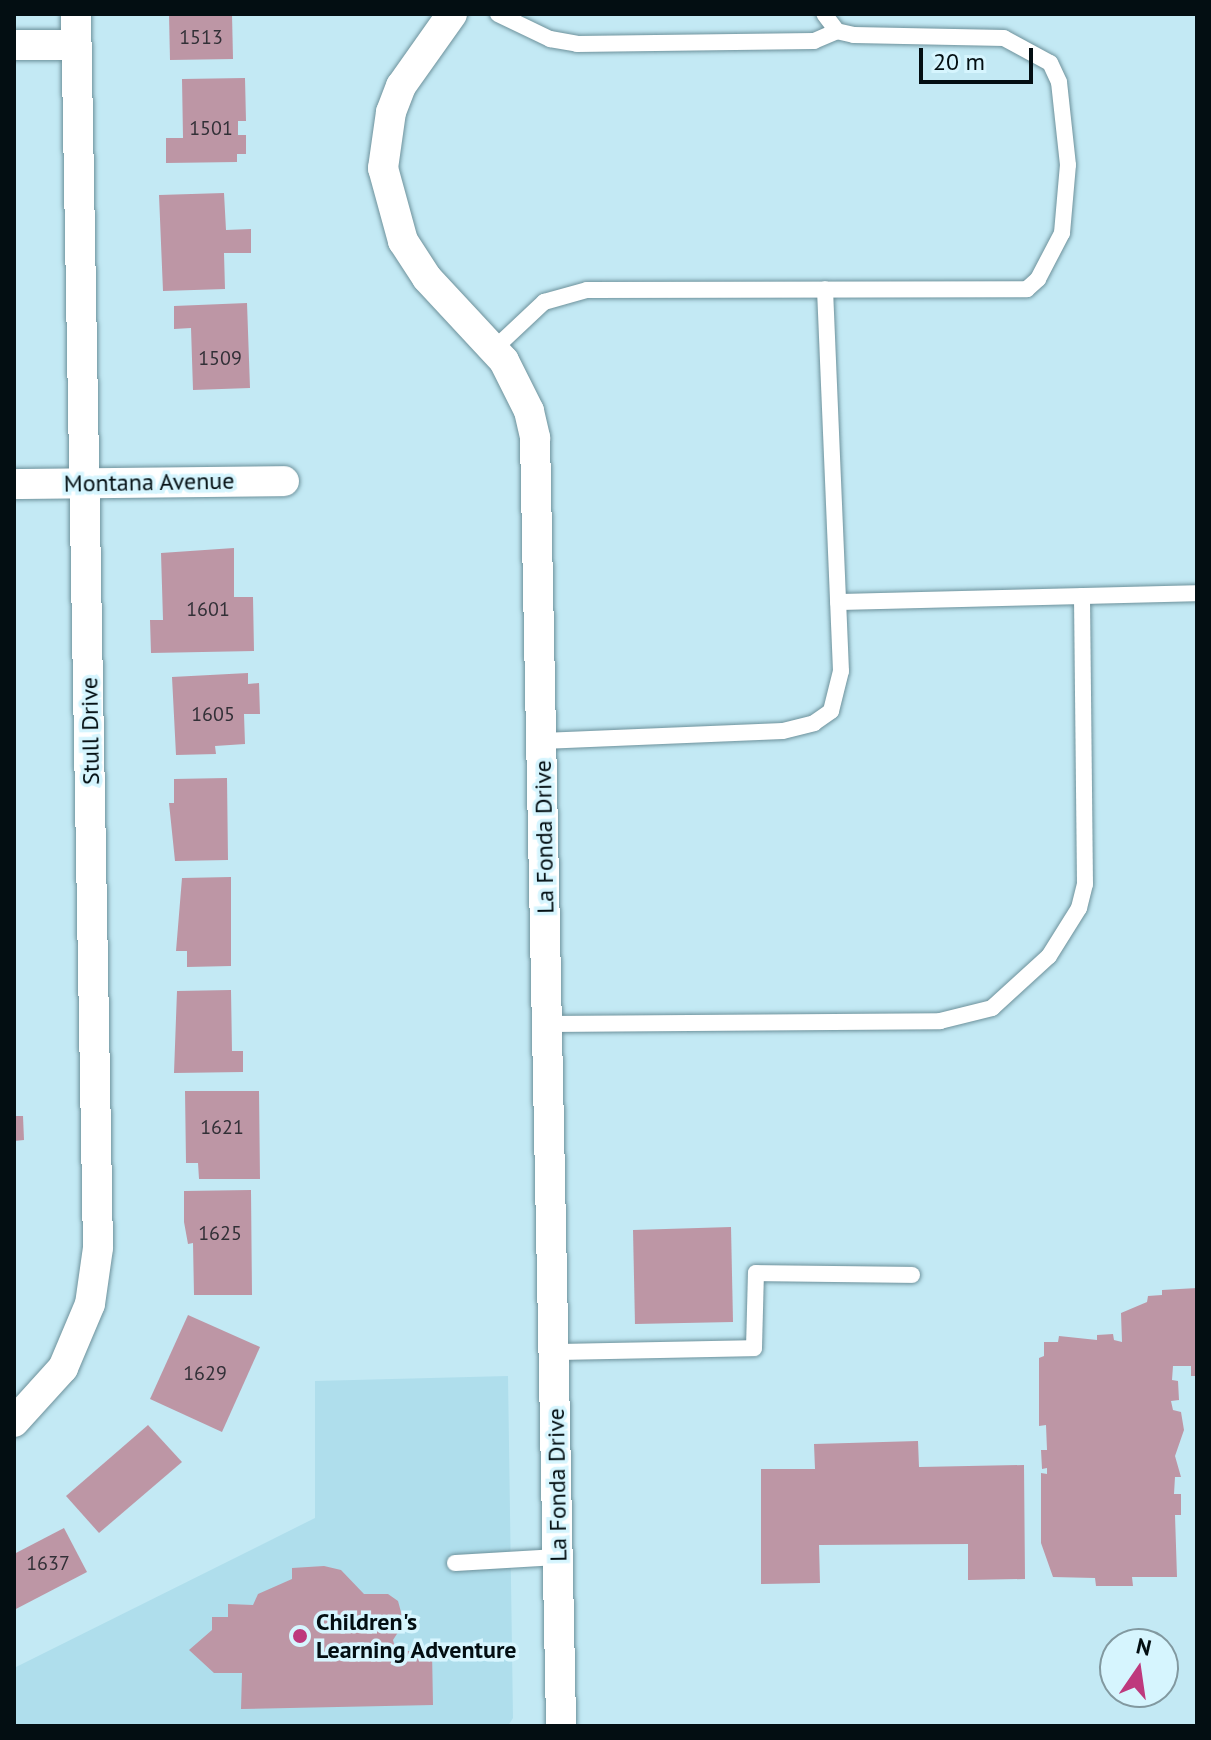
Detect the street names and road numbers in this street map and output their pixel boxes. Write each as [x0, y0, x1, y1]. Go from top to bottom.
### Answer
street label: Montana Avenue [63, 466, 235, 498]
street label: Stull Drive [75, 677, 105, 785]
street label: La Fonda Drive [528, 760, 560, 914]
street label: La Fonda Drive [541, 1408, 573, 1562]

